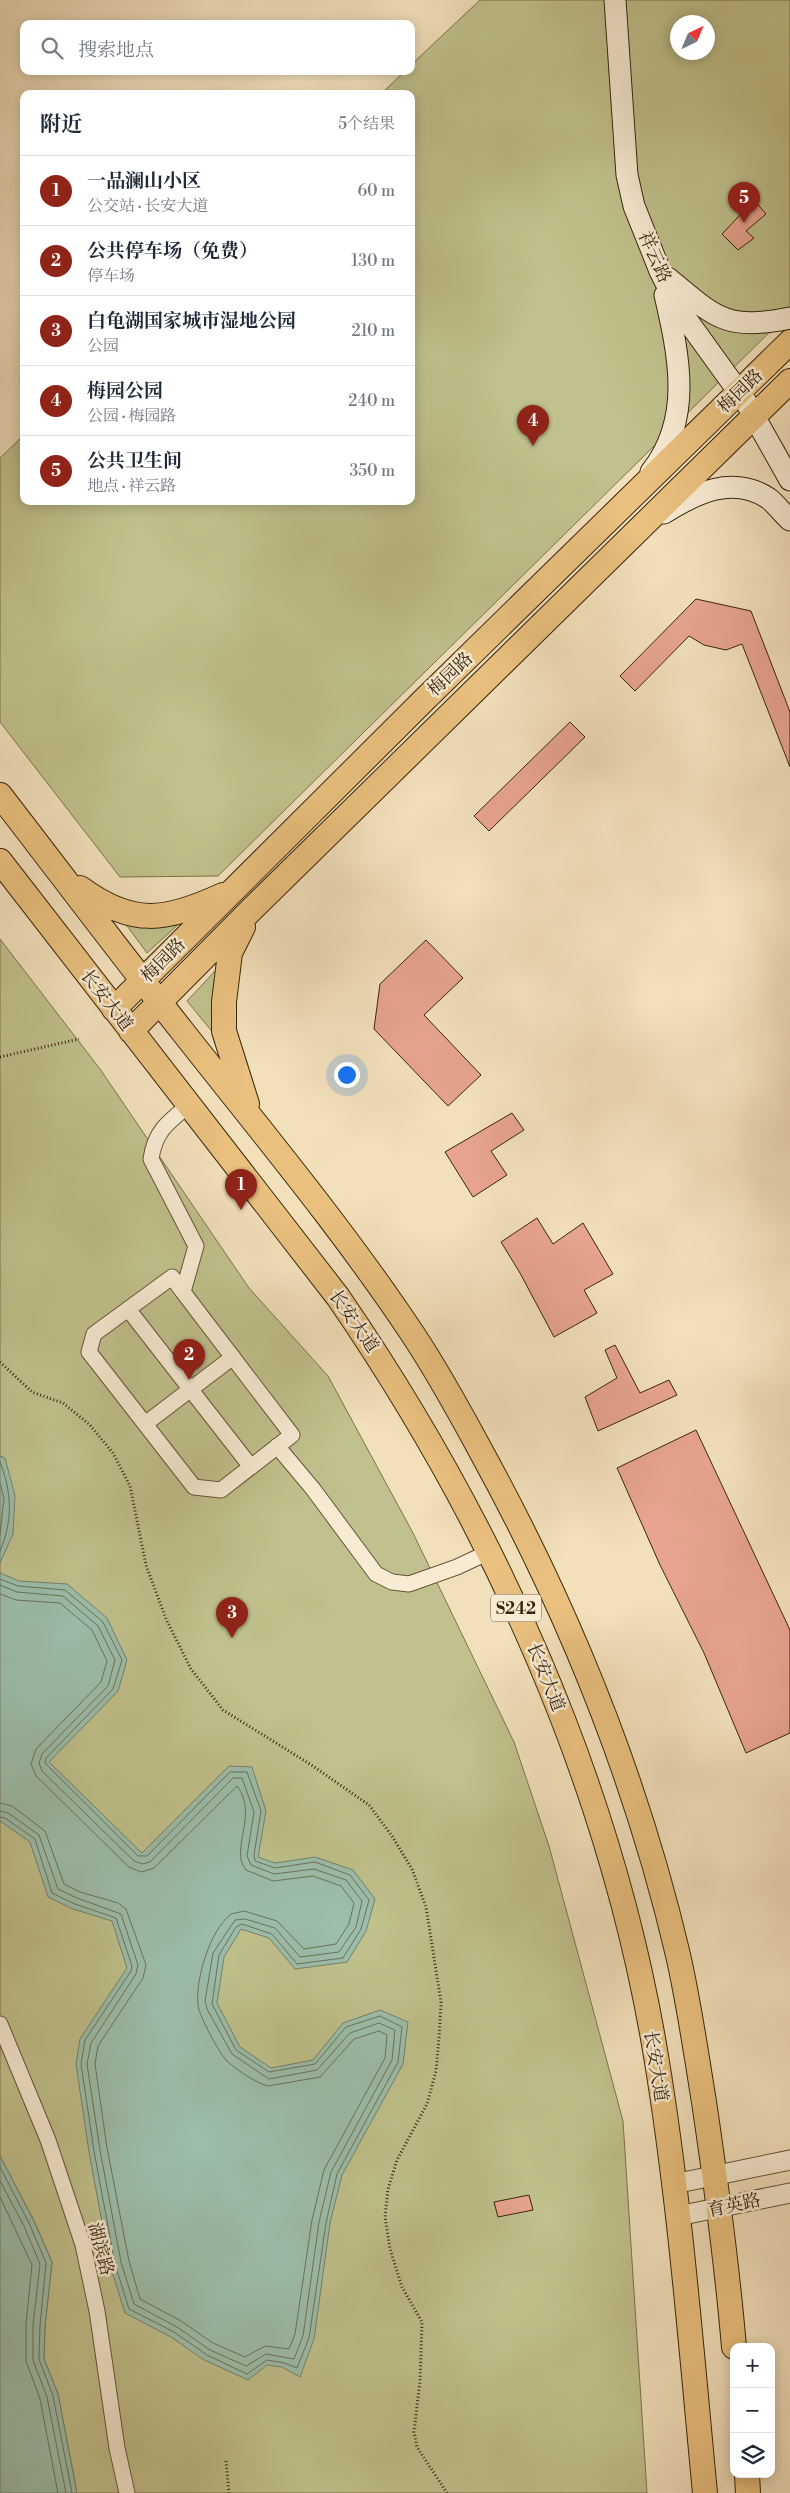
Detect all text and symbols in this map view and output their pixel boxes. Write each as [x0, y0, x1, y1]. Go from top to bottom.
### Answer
north arrow [670, 15, 715, 60]
search box [20, 20, 415, 75]
icon: search [38, 34, 66, 62]
text: 搜索地点 [78, 38, 154, 62]
text: 附近 [40, 112, 82, 138]
text: 5个结果 [338, 114, 395, 134]
text: 一品澜山小区 [87, 169, 201, 193]
text: 1 [52, 181, 60, 201]
text: 60 m [357, 181, 395, 201]
pin: 5 [728, 182, 760, 223]
text: 公交站 · 长安大道 [87, 196, 208, 216]
street label: 祥云路 [633, 228, 676, 287]
text: 公共停车场（免费） [87, 239, 258, 263]
text: 2 [51, 251, 61, 271]
text: 130 m [351, 251, 395, 271]
text: 停车场 [87, 266, 135, 286]
text: 白龟湖国家城市湿地公园 [87, 309, 296, 333]
text: 3 [51, 321, 61, 341]
text: 210 m [351, 321, 395, 341]
text: 公园 [87, 336, 119, 356]
street label: 梅园路 [713, 364, 768, 418]
text: 梅园公园 [87, 379, 163, 403]
text: 4 [51, 391, 61, 411]
text: 240 m [348, 391, 395, 411]
pin: 4 [517, 405, 549, 446]
text: 公园 · 梅园路 [87, 406, 176, 426]
text: 公共卫生间 [87, 449, 182, 473]
text: 5 [51, 461, 61, 481]
text: 350 m [349, 461, 395, 481]
text: 地点 · 祥云路 [87, 476, 176, 496]
street label: 梅园路 [423, 647, 478, 701]
street label: 梅园路 [136, 933, 191, 988]
street label: 长安大道 [75, 965, 138, 1036]
your location [334, 1062, 360, 1088]
pin: 1 [225, 1169, 257, 1210]
street label: 长安大道 [324, 1285, 384, 1357]
pin: 2 [173, 1339, 205, 1380]
road number: S242 [491, 1595, 541, 1622]
pin: 3 [216, 1597, 248, 1638]
street label: 长安大道 [521, 1640, 570, 1715]
street label: 长安大道 [639, 2029, 672, 2103]
street label: 育英路 [705, 2189, 763, 2222]
street label: 湖滨路 [82, 2220, 119, 2278]
map controls [730, 2343, 775, 2478]
button: + [730, 2343, 775, 2388]
button: − [730, 2388, 775, 2433]
button: layers [730, 2433, 775, 2478]

